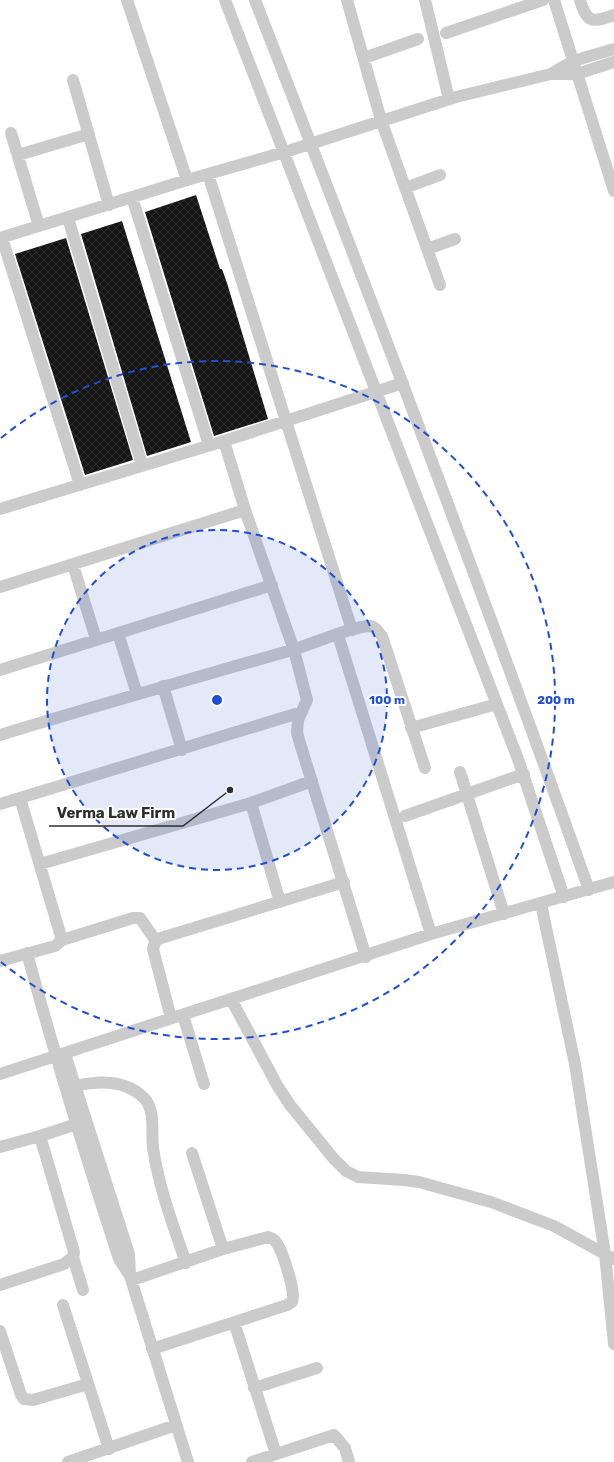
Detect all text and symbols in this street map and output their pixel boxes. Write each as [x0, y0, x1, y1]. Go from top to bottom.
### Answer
centre of rings [210, 693, 224, 707]
text: 100 m [369, 693, 405, 707]
text: 200 m [537, 693, 575, 707]
callout: Verma Law Firm [49, 799, 183, 826]
text: Verma Law Firm [57, 804, 175, 822]

